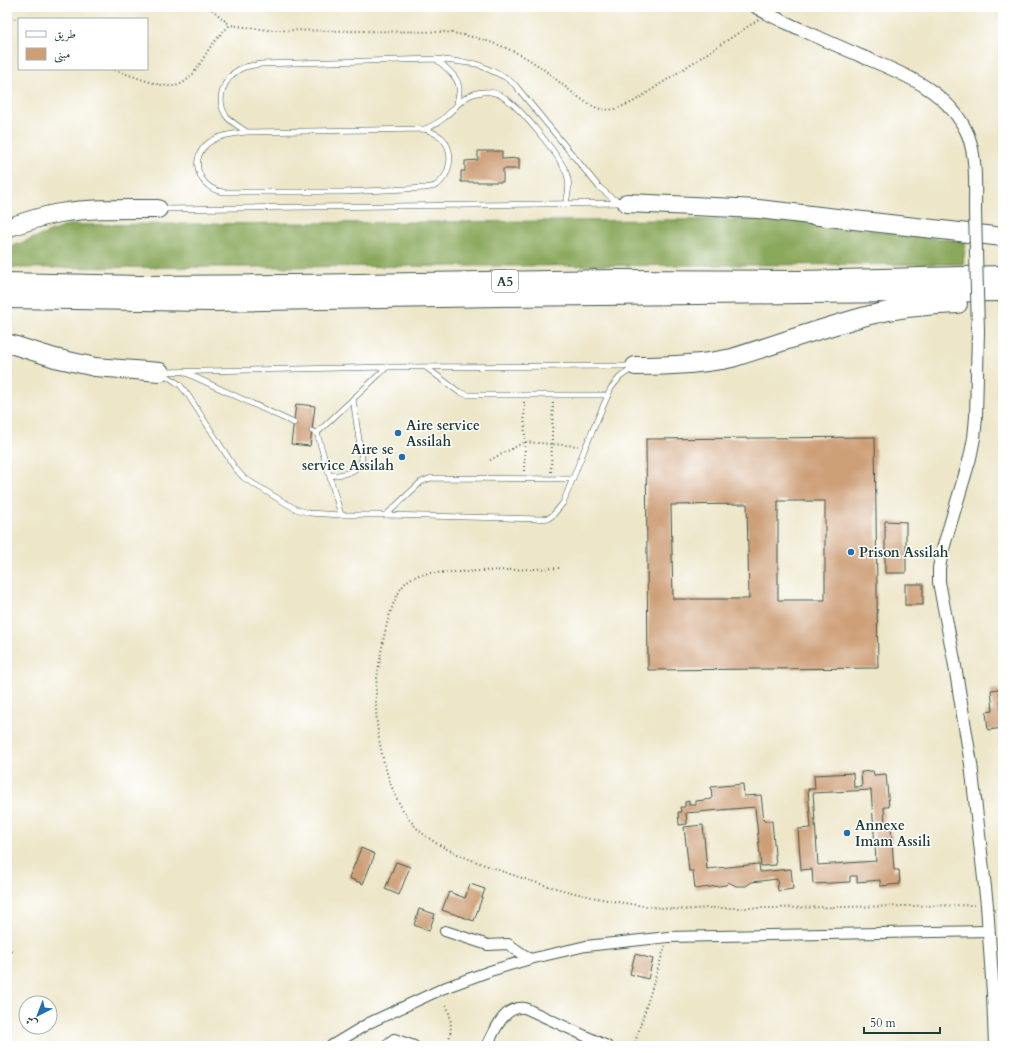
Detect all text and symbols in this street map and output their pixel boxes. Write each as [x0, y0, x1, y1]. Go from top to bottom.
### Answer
legend [18, 18, 148, 70]
text: طريق [54, 26, 76, 42]
text: مبنى [54, 46, 70, 63]
road number: A5 [492, 270, 518, 292]
place label: Aire service Assilah [406, 416, 480, 451]
marker: Aire service Assilah [393, 428, 403, 438]
place label: Aire se service Assilah [302, 440, 394, 475]
marker: Aire se service Assilah [397, 452, 407, 462]
place label: Prison Assilah [859, 543, 949, 562]
marker: Prison Assilah [846, 547, 856, 557]
place label: Annexe Imam Assili [855, 816, 931, 851]
marker: Annexe Imam Assili [842, 828, 852, 838]
north arrow [18, 995, 58, 1035]
scale bar [864, 1009, 940, 1035]
text: ش [23, 1013, 41, 1031]
text: 50 m [870, 1015, 897, 1031]

